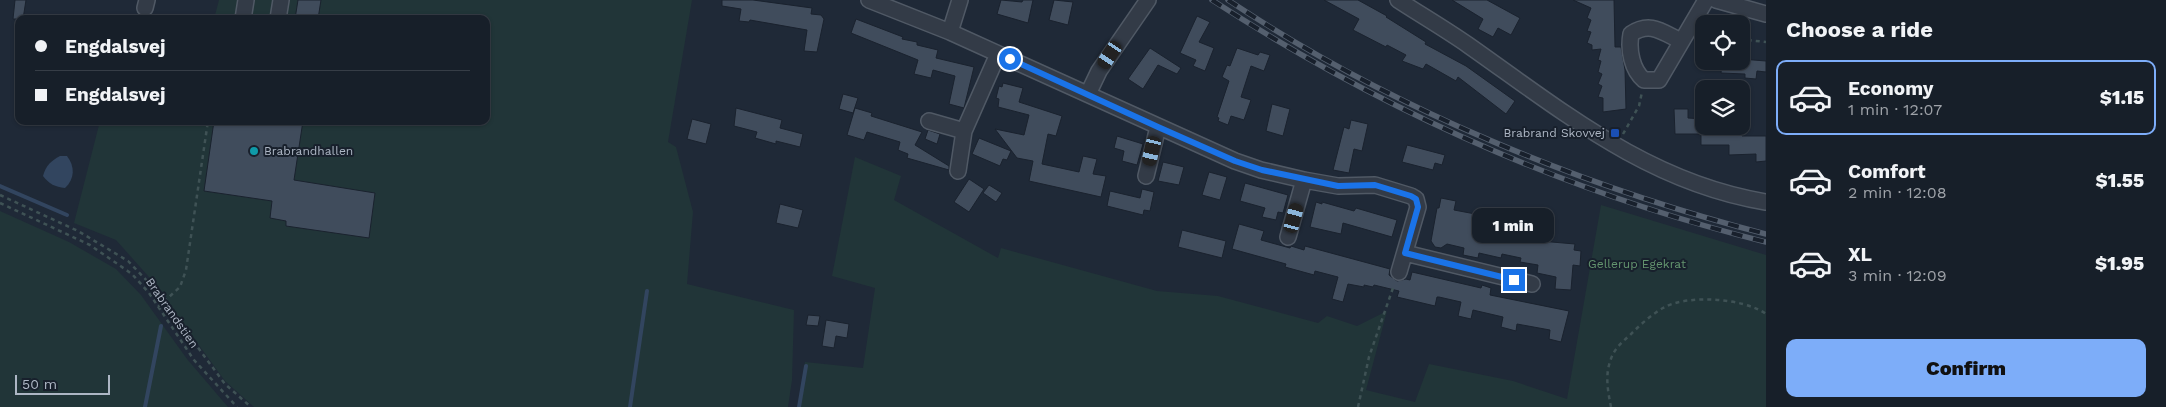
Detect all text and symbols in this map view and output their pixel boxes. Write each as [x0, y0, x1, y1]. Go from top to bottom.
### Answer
map controls [1695, 15, 1750, 135]
button: locate [1695, 15, 1750, 70]
text: Choose a ride [1786, 17, 1933, 42]
text: Engdalsvej [65, 35, 166, 58]
car [1095, 38, 1124, 72]
route start [999, 48, 1021, 70]
icon: car [1788, 75, 1833, 120]
text: Economy [1848, 77, 1933, 100]
button: layers [1695, 80, 1750, 135]
text: Engdalsvej [65, 83, 166, 106]
text: $1.15 [2100, 86, 2144, 109]
text: 1 min · 12:07 [1848, 100, 1942, 119]
place label: Brabrand Skovvej [1503, 126, 1605, 140]
marker: Brabrand Skovvej [1609, 127, 1621, 139]
car [1141, 135, 1162, 167]
place label: Brabrandhallen [264, 144, 353, 158]
marker: Brabrandhallen [248, 145, 260, 157]
icon: car [1788, 158, 1833, 203]
text: Comfort [1848, 160, 1926, 183]
text: $1.55 [2095, 169, 2144, 192]
text: 2 min · 12:08 [1848, 183, 1947, 202]
car [1282, 202, 1305, 234]
callout: 1 min [1473, 208, 1555, 242]
text: 1 min [1492, 216, 1534, 235]
icon: car [1788, 241, 1833, 286]
text: XL [1848, 243, 1872, 266]
text: $1.95 [2095, 252, 2144, 275]
park label: Gellerup Egekrat [1588, 257, 1686, 271]
text: 3 min · 12:09 [1848, 266, 1947, 285]
route end [1503, 269, 1525, 291]
street label: Brabrandstien [143, 275, 201, 351]
button: Confirm [1786, 339, 2146, 397]
scale bar [15, 372, 110, 395]
text: 50 m [22, 376, 57, 392]

